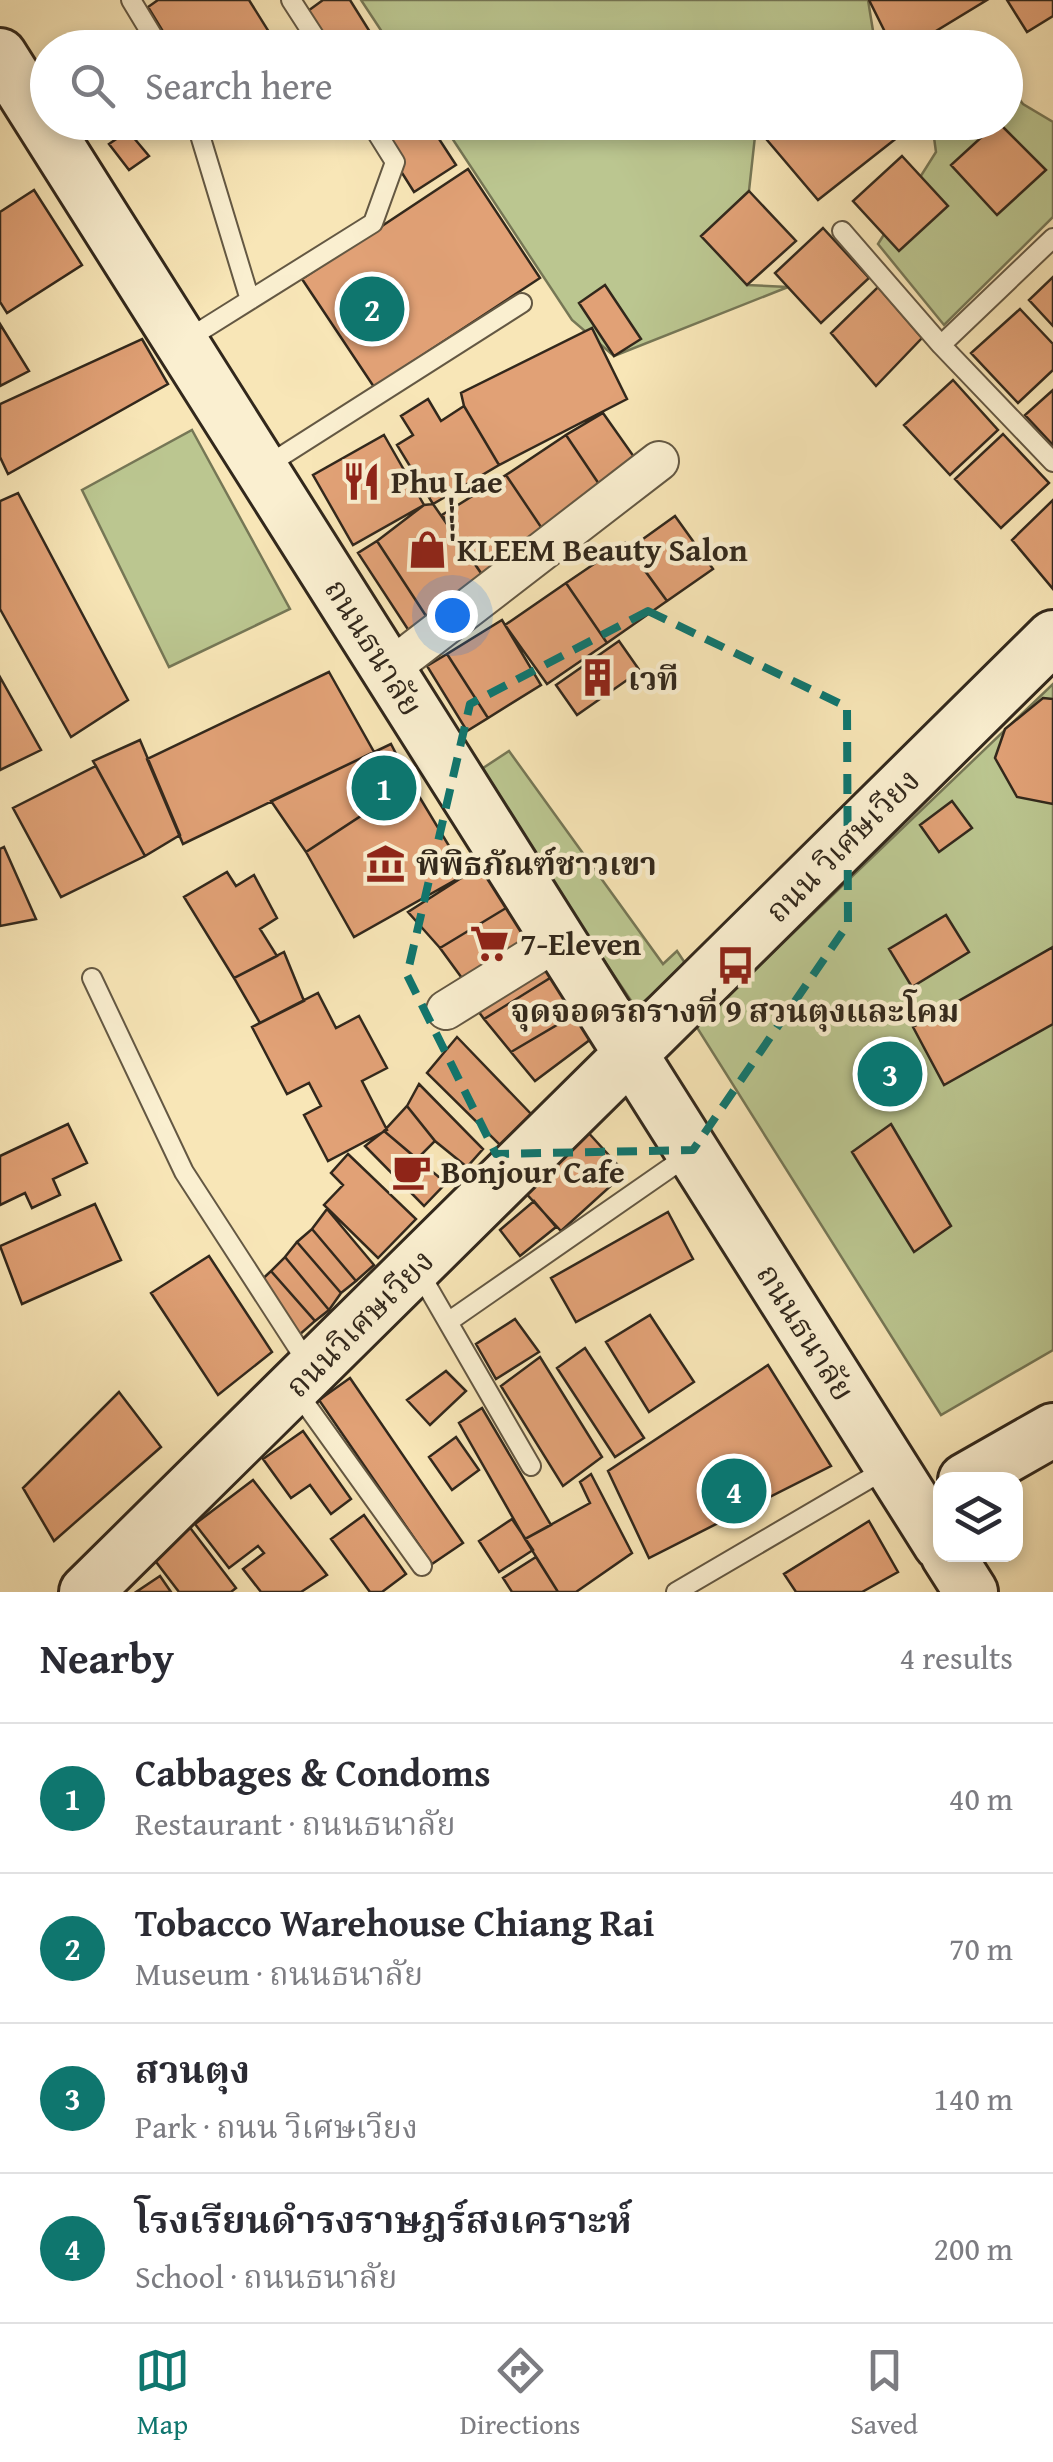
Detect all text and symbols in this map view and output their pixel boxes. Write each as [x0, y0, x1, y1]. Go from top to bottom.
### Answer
search box [30, 30, 1023, 140]
text: Search here [145, 57, 333, 113]
icon: search [65, 58, 120, 113]
pin: 2 [340, 272, 404, 346]
place label: Phu Lae [391, 458, 503, 505]
restaurant icon: Phu Lae [340, 460, 382, 502]
place label: ่่่่่KLEEM Beauty Salon [449, 497, 748, 573]
shop icon: ่่่่่KLEEM Beauty Salon [406, 528, 448, 570]
street label: ถนนธนาลัย [313, 569, 435, 725]
your location [427, 590, 478, 641]
place label: เวที [628, 655, 679, 702]
building icon: เวที [577, 657, 619, 699]
pin: 1 [352, 750, 416, 826]
street label: ถนน วิเศษเวียง [754, 757, 930, 933]
place label: พิพิธภัณฑ์ชาวเขา [416, 840, 657, 887]
museum icon: พิพิธภัณฑ์ชาวเขา [365, 842, 407, 884]
place label: 7-Eleven [520, 920, 641, 967]
supermarket icon: 7-Eleven [469, 922, 511, 964]
bus stop icon: จุดจอดรถรางที่ 9 สวนตุงและโคม [714, 944, 756, 986]
place label: จุดจอดรถรางที่ 9 สวนตุงและโคม [511, 987, 959, 1034]
pin: 3 [858, 1036, 922, 1112]
place label: Bonjour Cafe [441, 1148, 625, 1195]
cafe icon: Bonjour Cafe [390, 1150, 432, 1192]
street label: ถนนวิเศษเวียง [274, 1238, 444, 1408]
street label: ถนนธนาลัย [745, 1254, 867, 1410]
pin: 4 [702, 1454, 766, 1528]
map controls [933, 1472, 1023, 1562]
button: layers [933, 1472, 1023, 1562]
text: Nearby [40, 1627, 174, 1688]
text: 4 results [900, 1634, 1013, 1681]
text: Cabbages & Condoms [135, 1744, 491, 1800]
text: 1 [64, 1775, 81, 1822]
text: 40 m [949, 1775, 1013, 1822]
text: Restaurant · ถนนธนาลัย [135, 1800, 456, 1847]
text: Tobacco Warehouse Chiang Rai [135, 1894, 655, 1950]
text: 2 [64, 1925, 81, 1972]
text: 70 m [949, 1925, 1013, 1972]
text: Museum · ถนนธนาลัย [135, 1950, 423, 1997]
text: สวนตุง [135, 2041, 250, 2097]
text: 3 [64, 2075, 81, 2122]
text: 140 m [934, 2075, 1013, 2122]
text: Park · ถนน วิเศษเวียง [135, 2103, 418, 2150]
text: โรงเรียนดำรงราษฎร์สงเคราะห์ [135, 2191, 632, 2247]
text: 4 [64, 2225, 81, 2272]
text: 200 m [934, 2225, 1013, 2272]
text: School · ถนนธนาลัย [135, 2253, 397, 2300]
tab: Map [135, 2343, 190, 2444]
tab: Directions [460, 2343, 580, 2444]
tab: Saved [850, 2343, 918, 2444]

